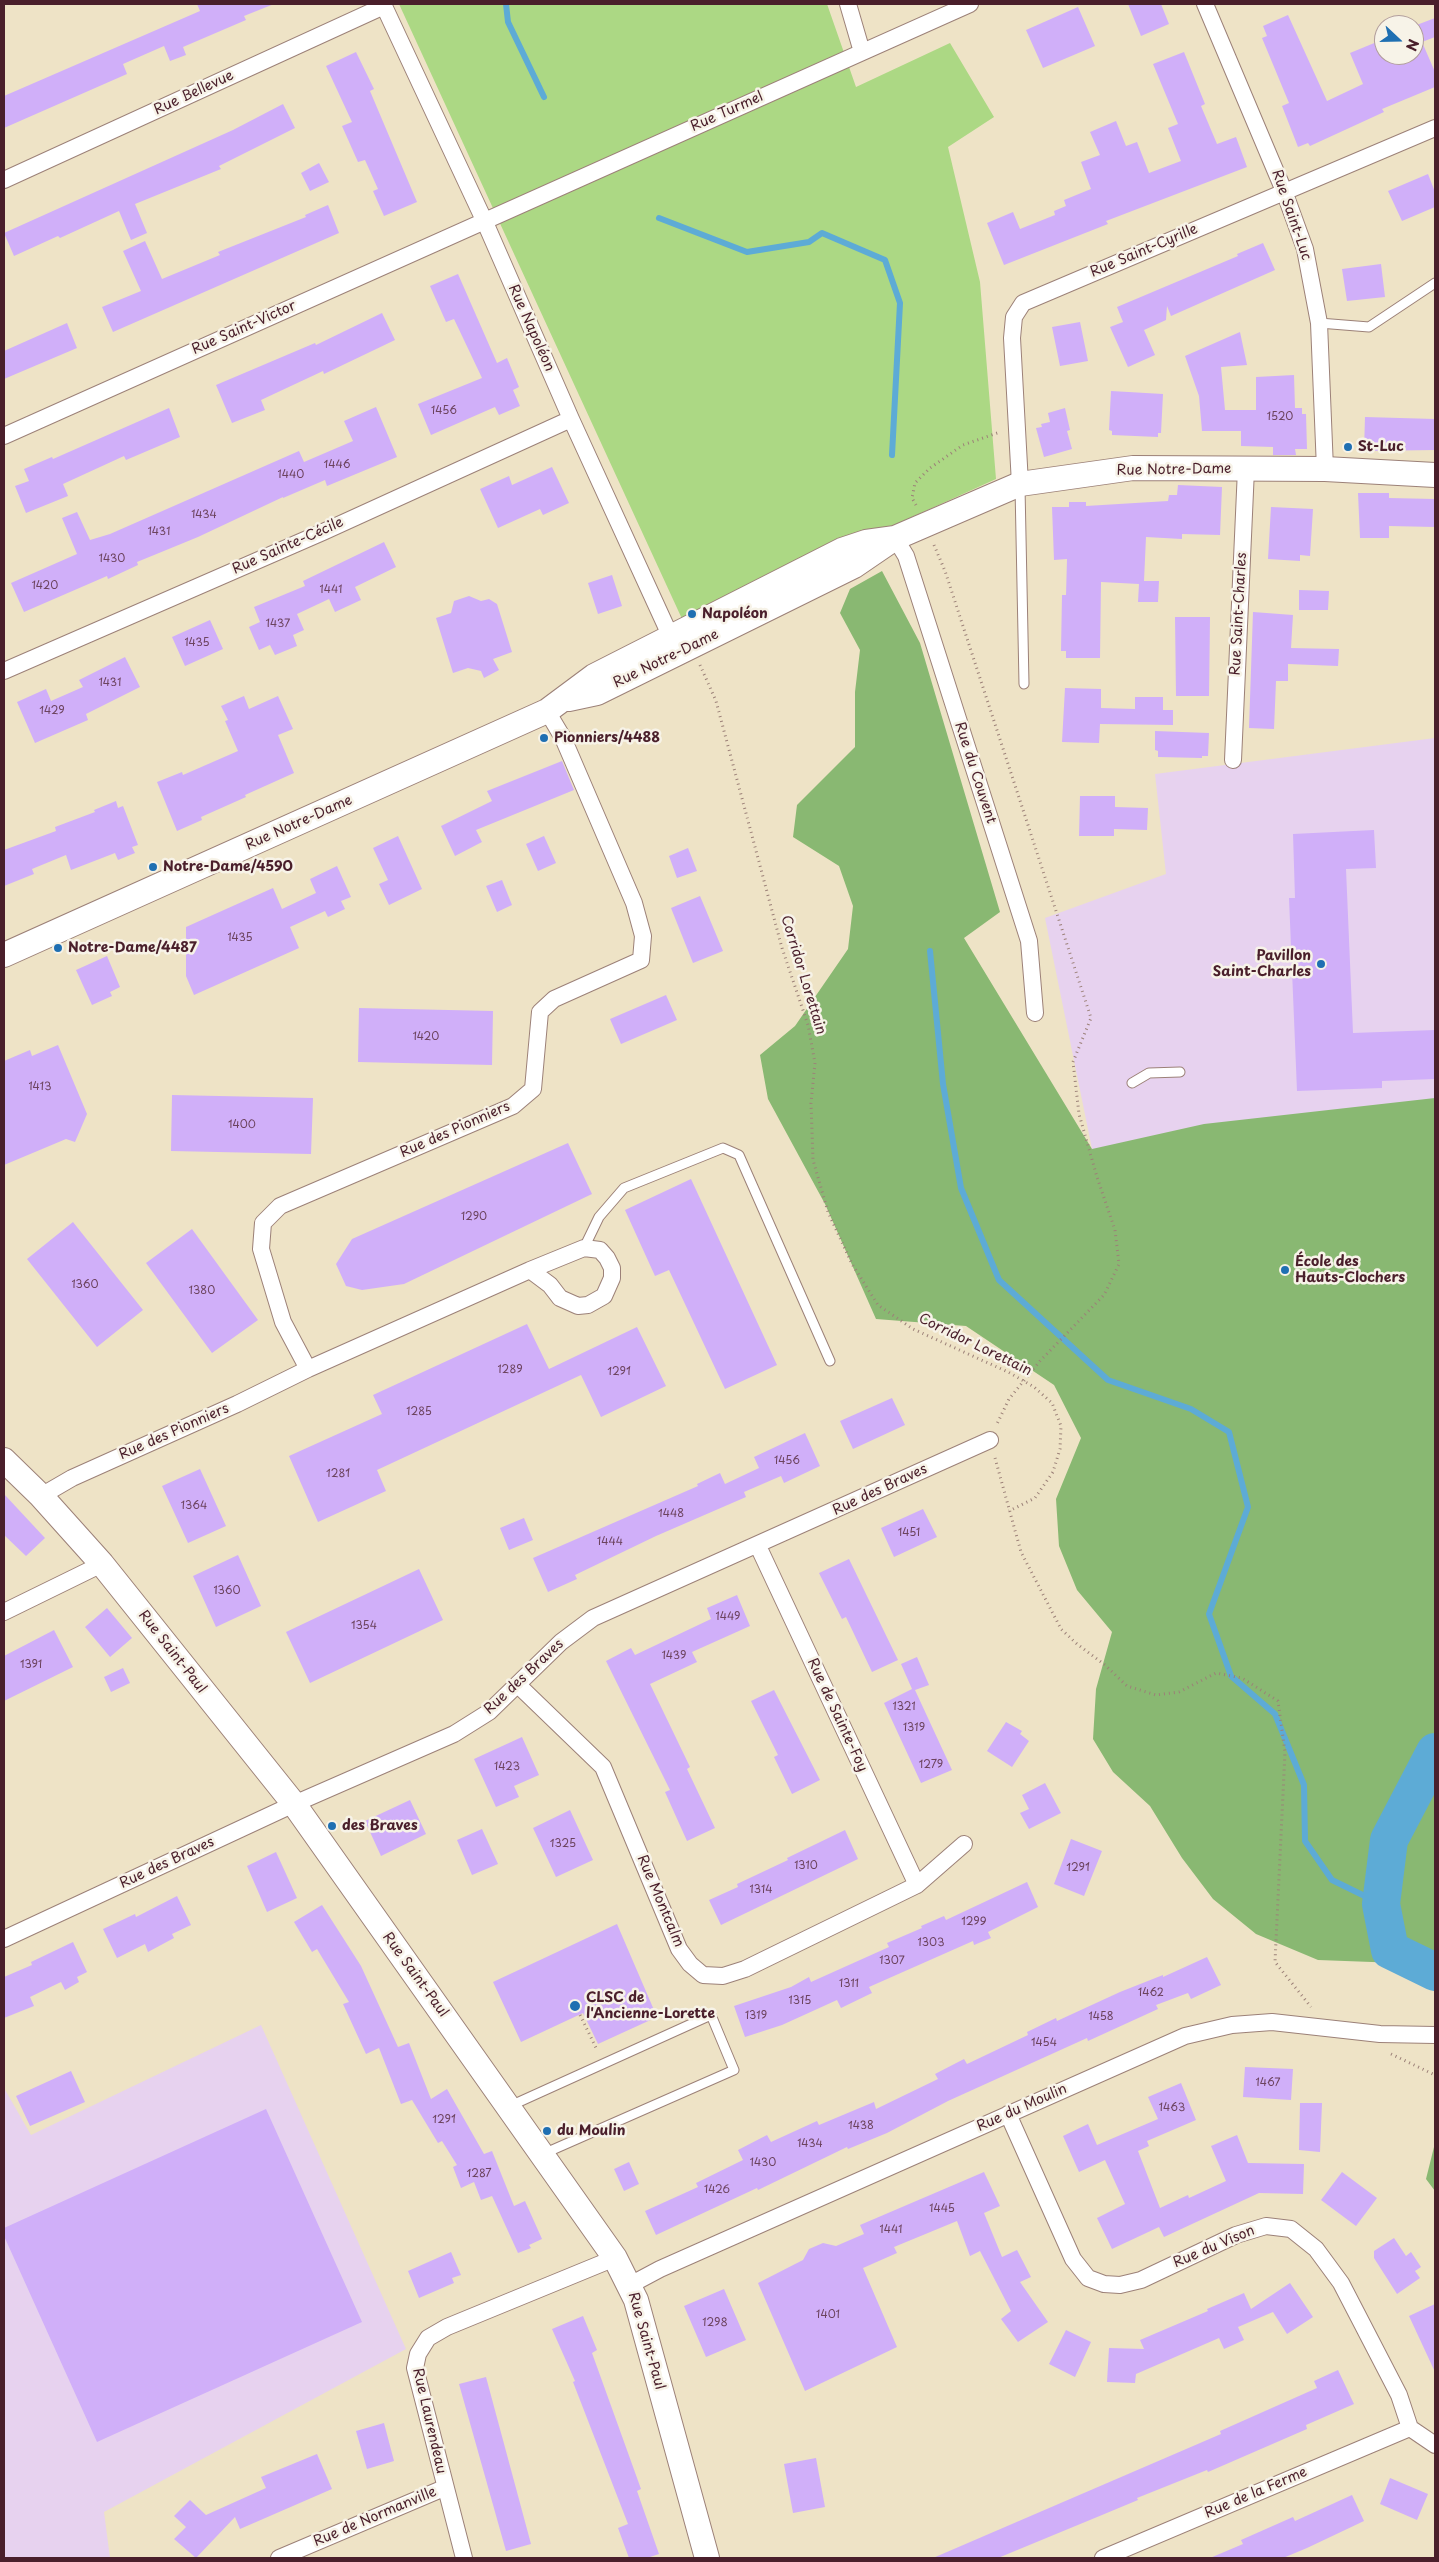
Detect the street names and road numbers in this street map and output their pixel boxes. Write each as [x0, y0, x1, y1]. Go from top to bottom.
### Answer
street label: Rue Bellevue [151, 67, 237, 119]
street label: Rue Turmel [688, 89, 766, 135]
street label: Rue Saint-Luc [1268, 167, 1314, 263]
street label: Rue Saint-Cyrille [1088, 221, 1200, 281]
street label: Rue Napoléon [504, 282, 558, 374]
street label: Rue Saint-Victor [189, 297, 299, 359]
street label: Rue Notre-Dame [1116, 461, 1232, 479]
street label: Rue Sainte-Cécile [230, 514, 346, 578]
street label: Rue Saint-Charles [1227, 552, 1251, 676]
street label: Rue Notre-Dame [611, 626, 721, 692]
street label: Rue du Couvent [951, 720, 999, 826]
street label: Rue Notre-Dame [243, 792, 355, 854]
street label: Corridor Lorettain [777, 913, 829, 1037]
street label: Rue des Pionniers [397, 1098, 513, 1162]
street label: Corridor Lorettain [916, 1310, 1034, 1380]
street label: Rue des Pionniers [116, 1400, 232, 1464]
street label: Rue des Braves [830, 1461, 930, 1519]
street label: Rue Saint-Paul [134, 1607, 210, 1697]
street label: Rue des Braves [481, 1636, 567, 1718]
street label: Rue de Sainte-Foy [803, 1655, 871, 1775]
street label: Rue des Braves [117, 1834, 217, 1892]
street label: Rue Montcalm [633, 1852, 687, 1950]
street label: Rue Saint-Paul [379, 1929, 451, 2021]
street label: Rue du Moulin [974, 2081, 1070, 2135]
street label: Rue du Vison [1171, 2222, 1257, 2272]
street label: Rue Saint-Paul [624, 2290, 668, 2392]
street label: Rue Laurendeau [409, 2367, 449, 2475]
street label: Rue de la Ferme [1202, 2464, 1310, 2522]
street label: Rue de Normanville [311, 2483, 439, 2551]

